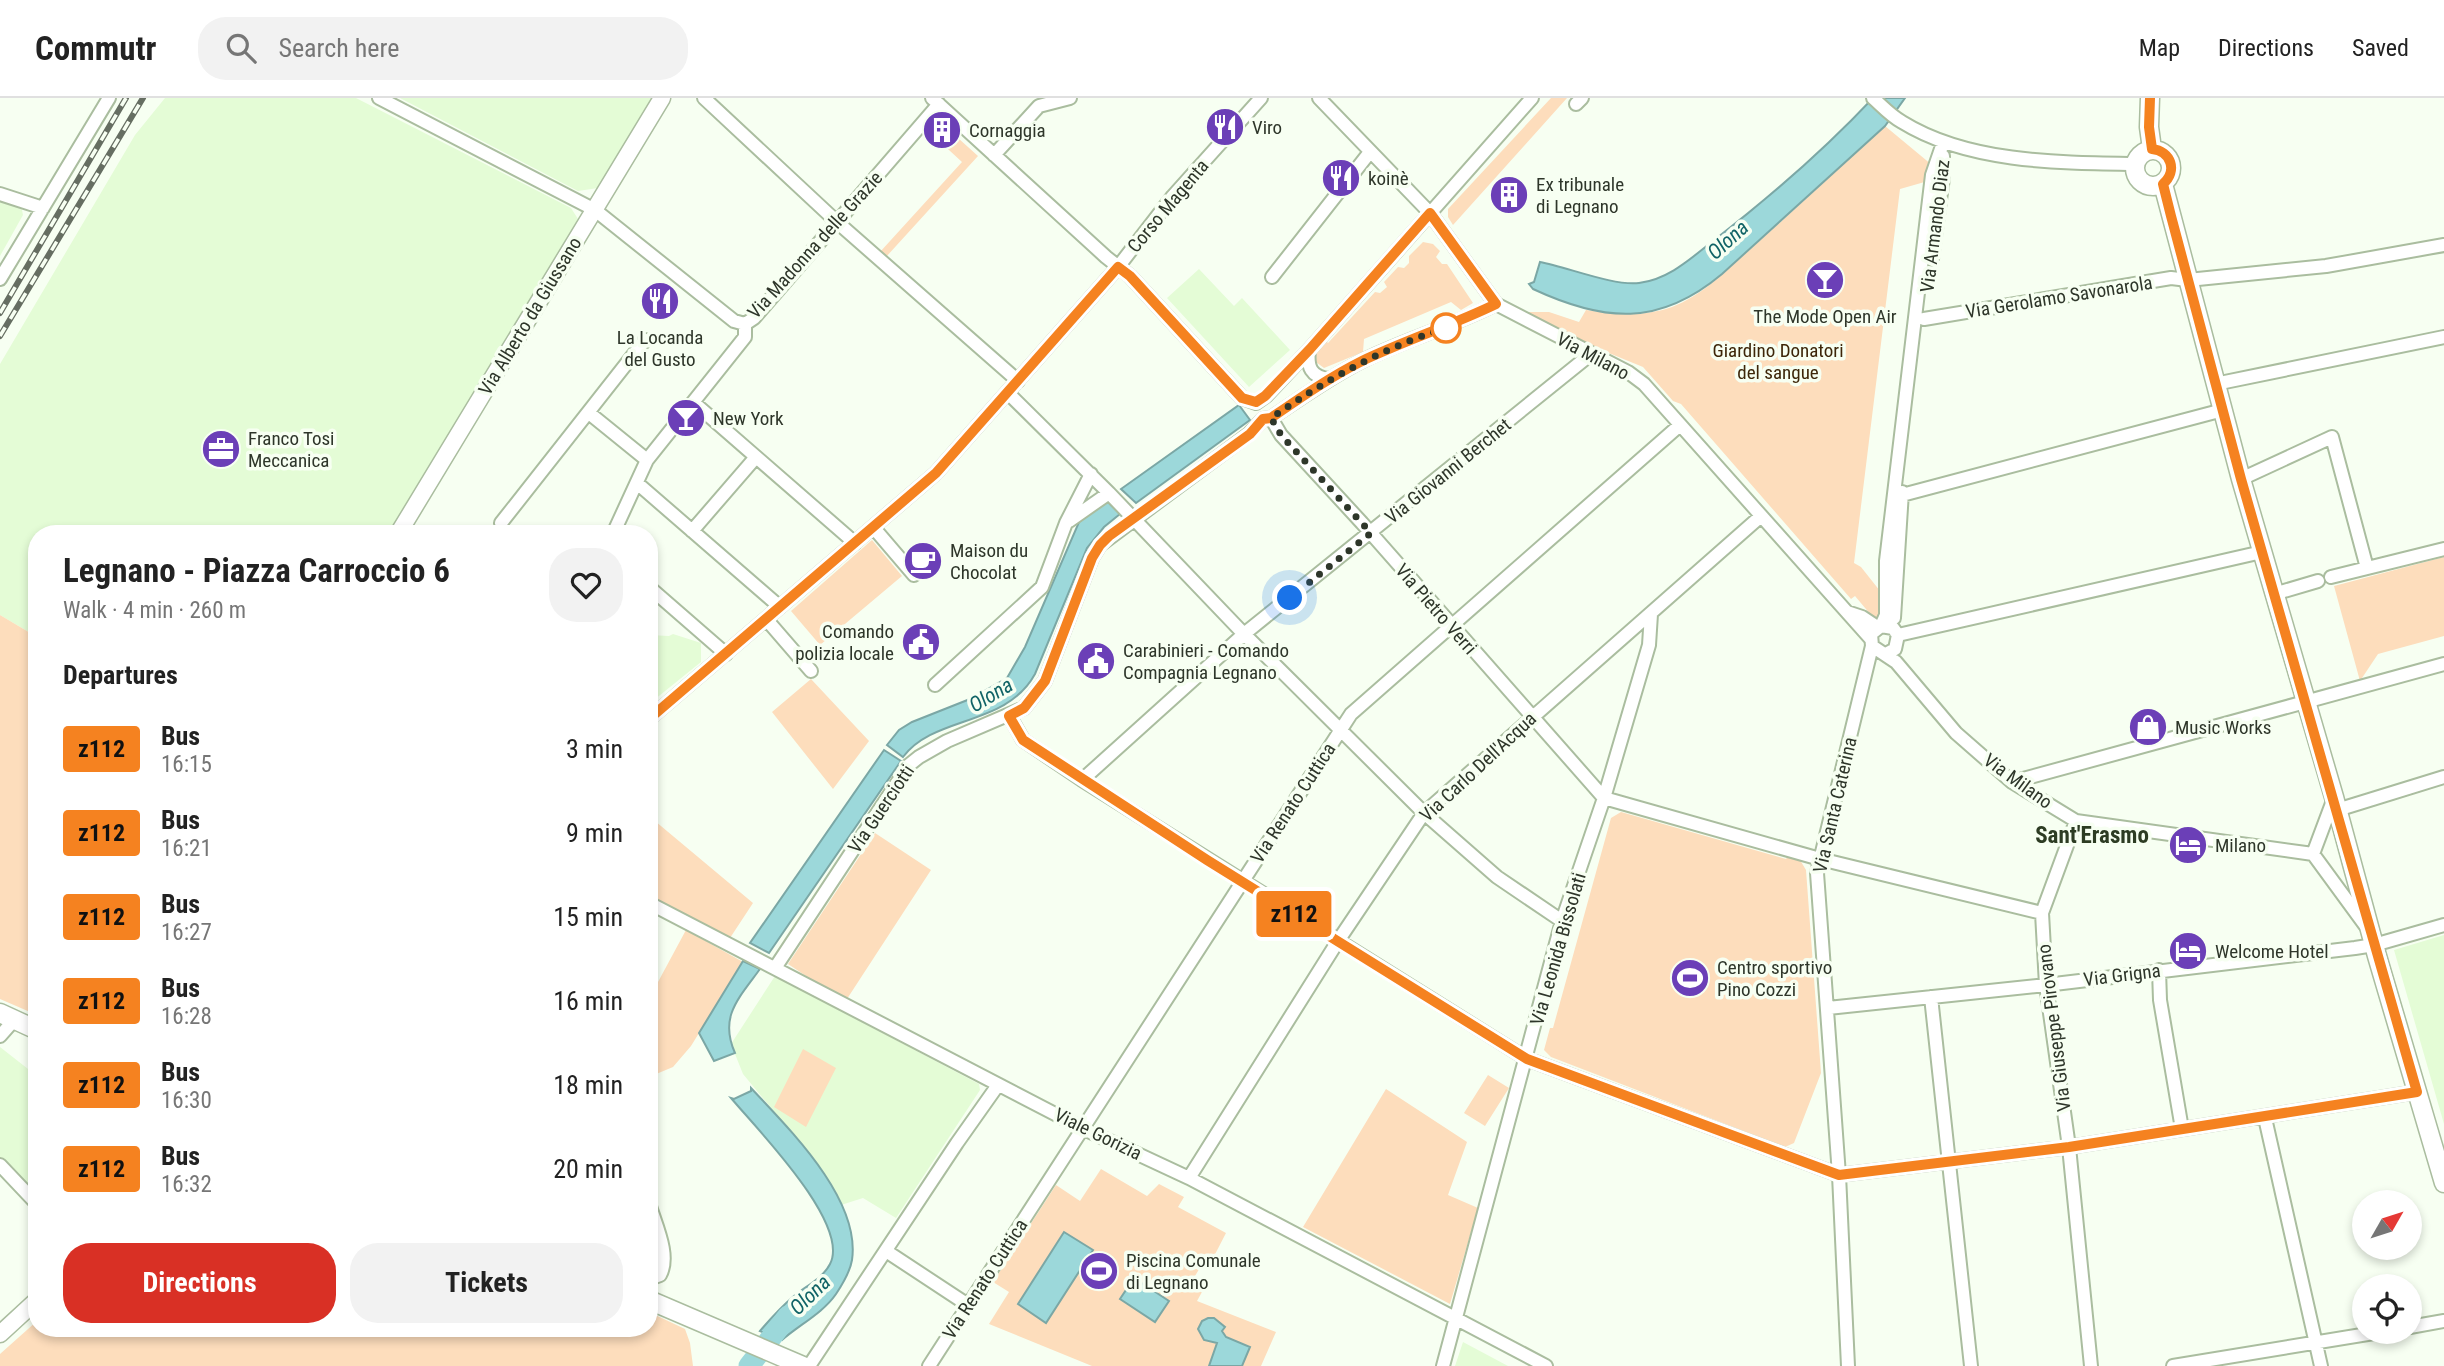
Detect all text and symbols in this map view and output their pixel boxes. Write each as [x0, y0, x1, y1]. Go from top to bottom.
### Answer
search box [198, 17, 688, 80]
text: Commutr [35, 29, 156, 68]
icon: search [222, 29, 260, 67]
text: Search here [278, 33, 399, 63]
text: Map [2139, 34, 2180, 62]
text: Directions [2218, 34, 2314, 62]
text: Saved [2352, 34, 2409, 62]
restaurant icon: Viro [1204, 106, 1246, 148]
building icon: Cornaggia [921, 109, 963, 151]
place label: Viro [1252, 116, 1282, 139]
place label: Cornaggia [969, 119, 1046, 142]
street label: Corso Magenta [1122, 155, 1214, 257]
restaurant icon: koinè [1320, 157, 1362, 199]
street label: Via Armando Diaz [1915, 158, 1955, 294]
street label: Via Madonna delle Grazie [743, 166, 887, 323]
place label: koinè [1368, 167, 1409, 190]
place label: Ex tribunale di Legnano [1536, 173, 1624, 218]
building icon: Ex tribunale di Legnano [1488, 174, 1530, 216]
water label: Olona [1703, 215, 1753, 265]
street label: Via Alberto da Giussano [474, 233, 586, 399]
bar icon: The Mode Open Air [1804, 259, 1846, 301]
street label: Via Gerolamo Savonarola [1964, 271, 2154, 323]
restaurant icon: La Locanda del Gusto [639, 280, 681, 322]
place label: The Mode Open Air [1753, 305, 1897, 328]
unlabelled marker [1431, 313, 1461, 343]
place label: La Locanda del Gusto [617, 326, 703, 371]
street label: Via Milano [1553, 327, 1633, 385]
park label: Giardino Donatori del sangue [1713, 339, 1844, 384]
bar icon: New York [665, 397, 707, 439]
place label: New York [713, 407, 784, 430]
street label: Via Giovanni Berchet [1381, 413, 1515, 529]
place label: Franco Tosi Meccanica [248, 427, 334, 472]
office icon: Franco Tosi Meccanica [200, 428, 242, 470]
place label: Maison du Chocolat [950, 539, 1028, 584]
cafe icon: Maison du Chocolat [902, 540, 944, 582]
button: heart [549, 548, 623, 622]
text: Legnano - Piazza Carroccio 6 [63, 551, 450, 590]
street label: Via Pietro Verri [1390, 559, 1482, 659]
your location [1272, 580, 1307, 615]
text: Walk · 4 min · 260 m [63, 597, 246, 624]
place label: Comando polizia locale [795, 620, 894, 665]
public building icon: Comando polizia locale [900, 621, 942, 663]
place label: Carabinieri - Comando Compagnia Legnano [1123, 639, 1289, 684]
public building icon: Carabinieri - Comando Compagnia Legnano [1075, 640, 1117, 682]
text: Departures [63, 660, 178, 690]
water label: Olona [965, 673, 1017, 717]
shop icon: Music Works [2127, 706, 2169, 748]
street label: Via Carlo Dell'Acqua [1415, 707, 1541, 827]
place label: Music Works [2175, 716, 2271, 739]
text: Bus [161, 721, 200, 751]
text: 3 min [566, 734, 623, 764]
text: z112 [78, 735, 125, 763]
street label: Via Santa Caterina [1808, 735, 1862, 875]
street label: Via Renato Cuttica [1246, 739, 1340, 867]
street label: Via Milano [1979, 748, 2057, 814]
text: 16:15 [161, 751, 212, 778]
street label: Via Guerciotti [843, 760, 919, 858]
text: Bus [161, 805, 200, 835]
text: 9 min [566, 818, 623, 848]
text: z112 [78, 819, 125, 847]
district label: Sant'Erasmo [2035, 822, 2149, 849]
hotel icon: Milano [2167, 824, 2209, 866]
place label: Milano [2215, 834, 2266, 857]
text: 16:21 [161, 835, 212, 862]
street label: Via Leonida Bissolati [1525, 870, 1591, 1028]
text: Bus [161, 889, 200, 919]
line badge: z112 [1245, 891, 1343, 937]
text: z112 [1270, 900, 1318, 928]
text: 15 min [553, 902, 623, 932]
text: z112 [78, 903, 125, 931]
text: 16:27 [161, 919, 212, 946]
hotel icon: Welcome Hotel [2167, 930, 2209, 972]
place label: Welcome Hotel [2215, 940, 2329, 963]
street label: Via Giuseppe Pirovano [2032, 943, 2076, 1113]
place label: Centro sportivo Pino Cozzi [1717, 956, 1832, 1001]
sports icon: Centro sportivo Pino Cozzi [1669, 957, 1711, 999]
street label: Via Grigna [2082, 959, 2162, 991]
text: Bus [161, 973, 200, 1003]
text: 16 min [553, 986, 623, 1016]
text: z112 [78, 987, 125, 1015]
text: 16:28 [161, 1003, 212, 1030]
text: Bus [161, 1057, 200, 1087]
text: 18 min [553, 1070, 623, 1100]
text: z112 [78, 1071, 125, 1099]
text: 16:30 [161, 1087, 212, 1114]
street label: Viale Gorizia [1051, 1103, 1145, 1165]
text: Bus [161, 1141, 200, 1171]
text: 20 min [553, 1154, 623, 1184]
text: z112 [78, 1155, 125, 1183]
text: 16:32 [161, 1171, 212, 1198]
north arrow [2352, 1190, 2422, 1260]
map controls [2352, 1190, 2422, 1344]
street label: Via Renato Cuttica [938, 1215, 1032, 1343]
button: Directions [63, 1243, 336, 1323]
button: Tickets [350, 1243, 623, 1323]
place label: Piscina Comunale di Legnano [1126, 1249, 1261, 1294]
sports icon: Piscina Comunale di Legnano [1078, 1250, 1120, 1292]
water label: Olona [785, 1270, 835, 1320]
button: locate [2352, 1274, 2422, 1344]

